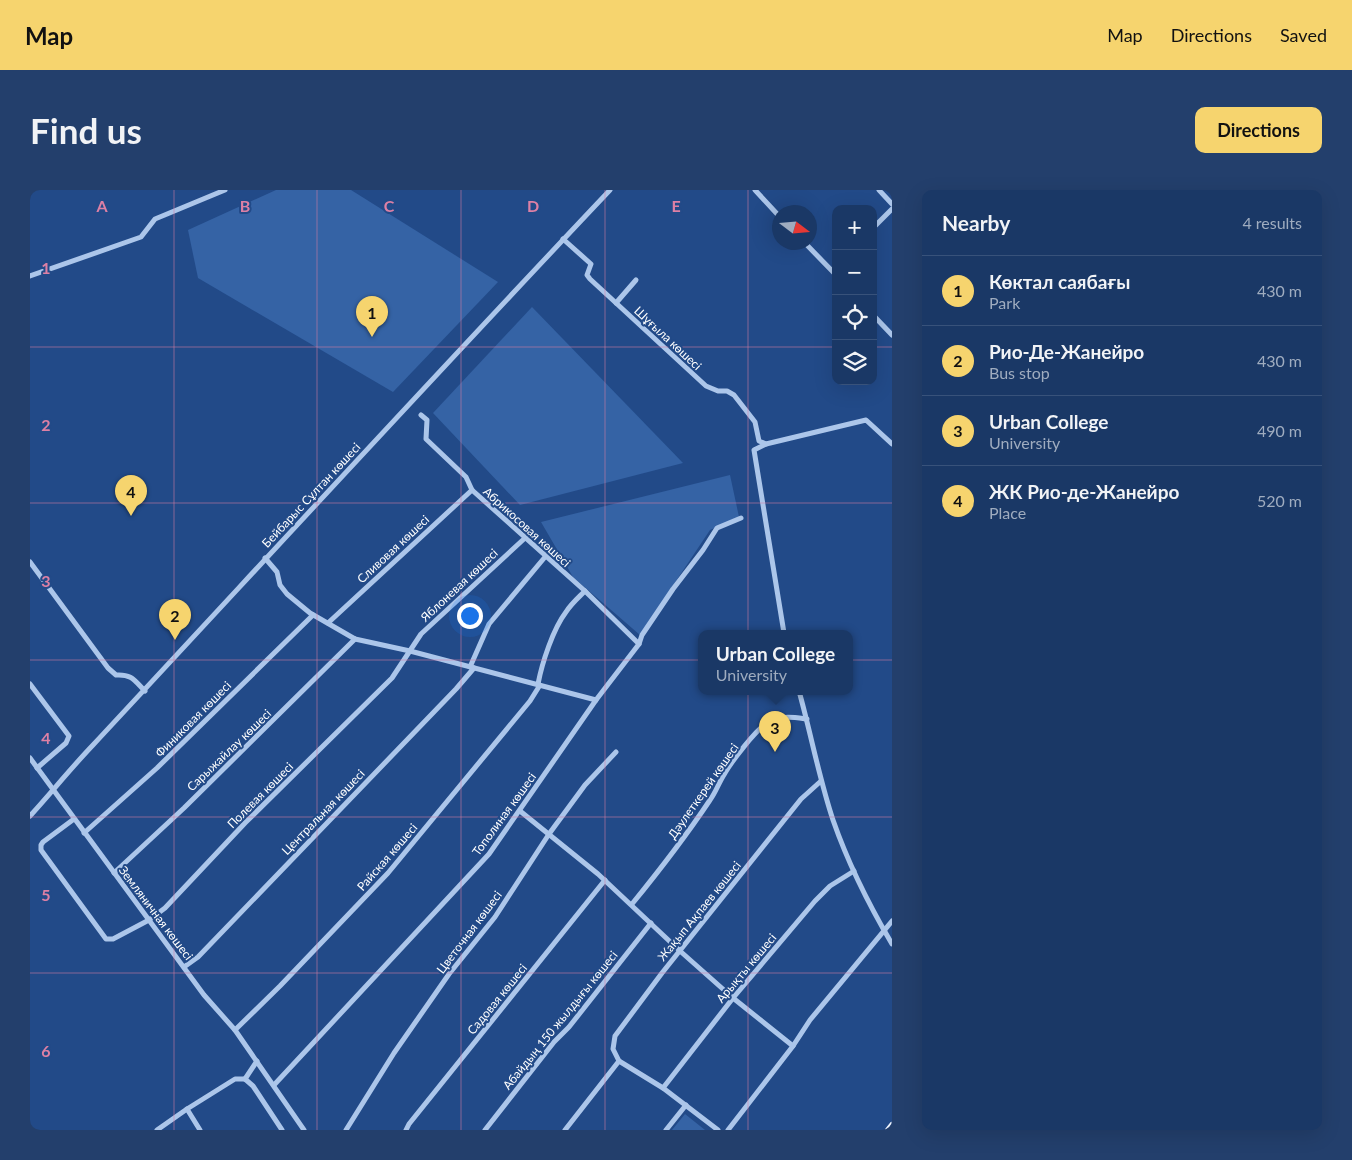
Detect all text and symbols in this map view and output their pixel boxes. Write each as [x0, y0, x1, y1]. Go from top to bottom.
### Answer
text: Map [25, 21, 73, 50]
text: Map [1107, 24, 1143, 46]
text: Directions [1171, 24, 1252, 46]
text: Saved [1280, 24, 1327, 46]
button: Directions [1195, 107, 1322, 153]
text: Find us [30, 109, 142, 151]
text: A [95, 196, 108, 215]
text: B [240, 196, 250, 215]
text: C [384, 196, 395, 215]
text: D [527, 196, 539, 215]
text: E [671, 196, 681, 215]
north arrow [772, 205, 817, 250]
map controls [832, 205, 877, 385]
button: + [832, 205, 877, 250]
text: Nearby [942, 210, 1010, 235]
text: 4 results [1242, 213, 1302, 232]
button: − [832, 250, 877, 295]
text: 1 [41, 258, 51, 277]
text: Көктал саябағы [989, 270, 1130, 293]
text: 1 [953, 281, 963, 300]
text: 430 m [1257, 281, 1302, 300]
text: Park [989, 293, 1020, 312]
button: locate [832, 295, 877, 340]
pin: 1 [356, 296, 388, 337]
street label: Шұғыла көшесі [631, 303, 705, 373]
button: layers [832, 340, 877, 385]
text: Рио-Де-Жанейро [989, 340, 1144, 363]
text: 2 [953, 351, 963, 370]
text: 430 m [1257, 351, 1302, 370]
text: Bus stop [989, 363, 1050, 382]
text: Urban College [989, 410, 1109, 433]
text: 2 [41, 415, 51, 434]
text: 3 [953, 421, 963, 440]
text: 490 m [1257, 421, 1302, 440]
text: University [989, 433, 1060, 452]
street label: Бейбарыс Сұлтан көшесі [259, 439, 364, 550]
pin: 4 [115, 475, 147, 516]
text: ЖК Рио-де-Жанейро [989, 480, 1179, 503]
street label: Абрикосовая көшесі [480, 484, 574, 570]
text: 4 [953, 491, 963, 510]
text: 520 m [1257, 491, 1302, 510]
text: Place [989, 503, 1026, 522]
street label: Сливовая көшесі [354, 512, 432, 586]
street label: Яблоневая көшесі [417, 545, 501, 625]
text: 3 [41, 571, 51, 590]
pin: 2 [159, 599, 191, 640]
your location [457, 603, 483, 629]
popup [698, 630, 853, 695]
text: Urban College [716, 642, 835, 665]
text: University [716, 665, 787, 684]
street label: Финиковая көшесі [152, 678, 234, 760]
street label: Сарыжайлау көшесі [184, 706, 274, 794]
pin: 3 [759, 711, 791, 752]
text: 4 [41, 728, 51, 747]
street label: Дәулеткерей көшесі [664, 740, 742, 842]
street label: Полевая көшесі [224, 759, 296, 831]
street label: Центральная көшесі [278, 766, 368, 858]
street label: Тополиная көшесі [469, 769, 539, 858]
street label: Райская көшесі [354, 820, 420, 894]
street label: Жақып Ақпаев көшесі [654, 858, 744, 964]
street label: Земляничная көшесі [116, 863, 196, 963]
text: 5 [41, 885, 51, 904]
street label: Цветочная көшесі [433, 888, 505, 976]
street label: Арықты көшесі [713, 930, 779, 1006]
street label: Абайдың 150 жылдығы көшесі [499, 948, 621, 1092]
street label: Садовая көшесі [464, 961, 530, 1037]
text: 6 [41, 1041, 51, 1060]

